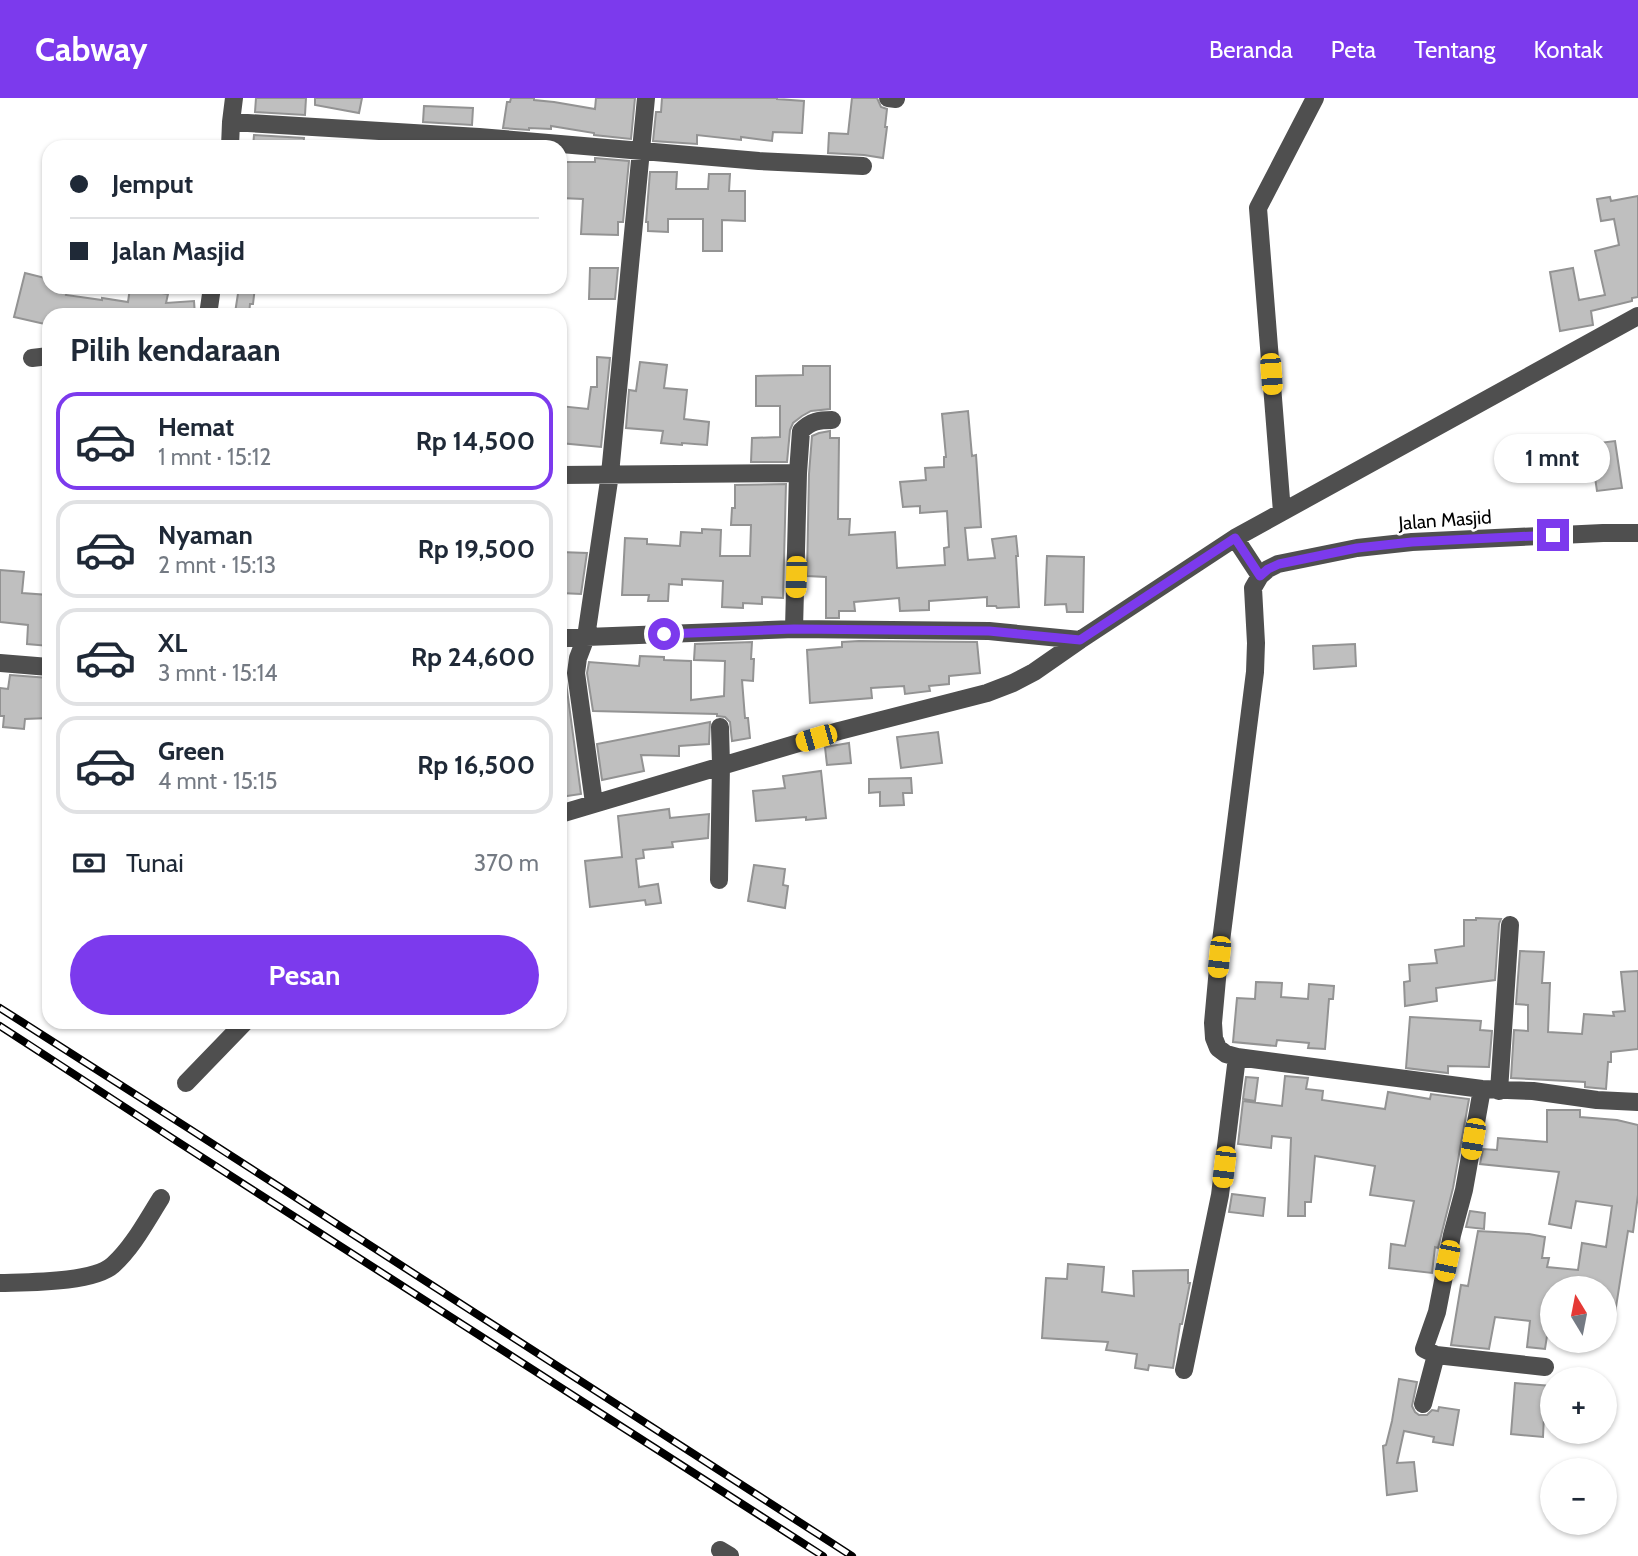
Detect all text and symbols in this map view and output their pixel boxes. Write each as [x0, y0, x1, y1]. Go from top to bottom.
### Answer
text: Cabway [35, 29, 147, 69]
text: Beranda [1209, 35, 1293, 64]
text: Peta [1331, 35, 1376, 64]
text: Tentang [1414, 35, 1495, 64]
text: Kontak [1533, 35, 1603, 64]
text: Jemput [112, 168, 193, 200]
text: Jalan Masjid [112, 235, 245, 267]
text: Pilih kendaraan [70, 330, 281, 369]
car [1260, 352, 1283, 396]
icon: car [74, 410, 137, 473]
text: Hemat [158, 411, 234, 443]
text: Rp 14,500 [416, 425, 535, 457]
callout: 1 mnt [1495, 434, 1611, 482]
text: 1 mnt · 15:12 [158, 443, 271, 471]
text: 1 mnt [1525, 444, 1579, 472]
street label: Jalan Masjid [1397, 505, 1492, 535]
icon: car [74, 518, 137, 581]
text: Nyaman [158, 519, 253, 551]
route end [1537, 519, 1569, 551]
text: Rp 19,500 [418, 533, 535, 565]
text: 2 mnt · 15:13 [158, 551, 276, 579]
car [785, 556, 808, 598]
route start [648, 618, 680, 650]
icon: car [74, 626, 137, 689]
text: XL [158, 627, 187, 659]
text: Rp 24,600 [411, 641, 535, 673]
text: 3 mnt · 15:14 [158, 659, 278, 687]
car [793, 722, 840, 754]
icon: car [74, 734, 137, 797]
text: Green [158, 735, 225, 767]
text: Rp 16,500 [417, 749, 535, 781]
text: 4 mnt · 15:15 [158, 767, 278, 795]
icon: cash [70, 844, 108, 882]
text: Tunai [126, 847, 184, 879]
text: 370 m [474, 849, 539, 877]
button: Pesan [70, 935, 539, 1015]
car [1207, 935, 1232, 979]
car [1460, 1116, 1487, 1162]
car [1212, 1145, 1237, 1189]
car [1433, 1238, 1462, 1284]
north arrow [1540, 1276, 1617, 1353]
map controls [1540, 1276, 1617, 1535]
button: + [1540, 1367, 1617, 1444]
button: − [1540, 1458, 1617, 1535]

